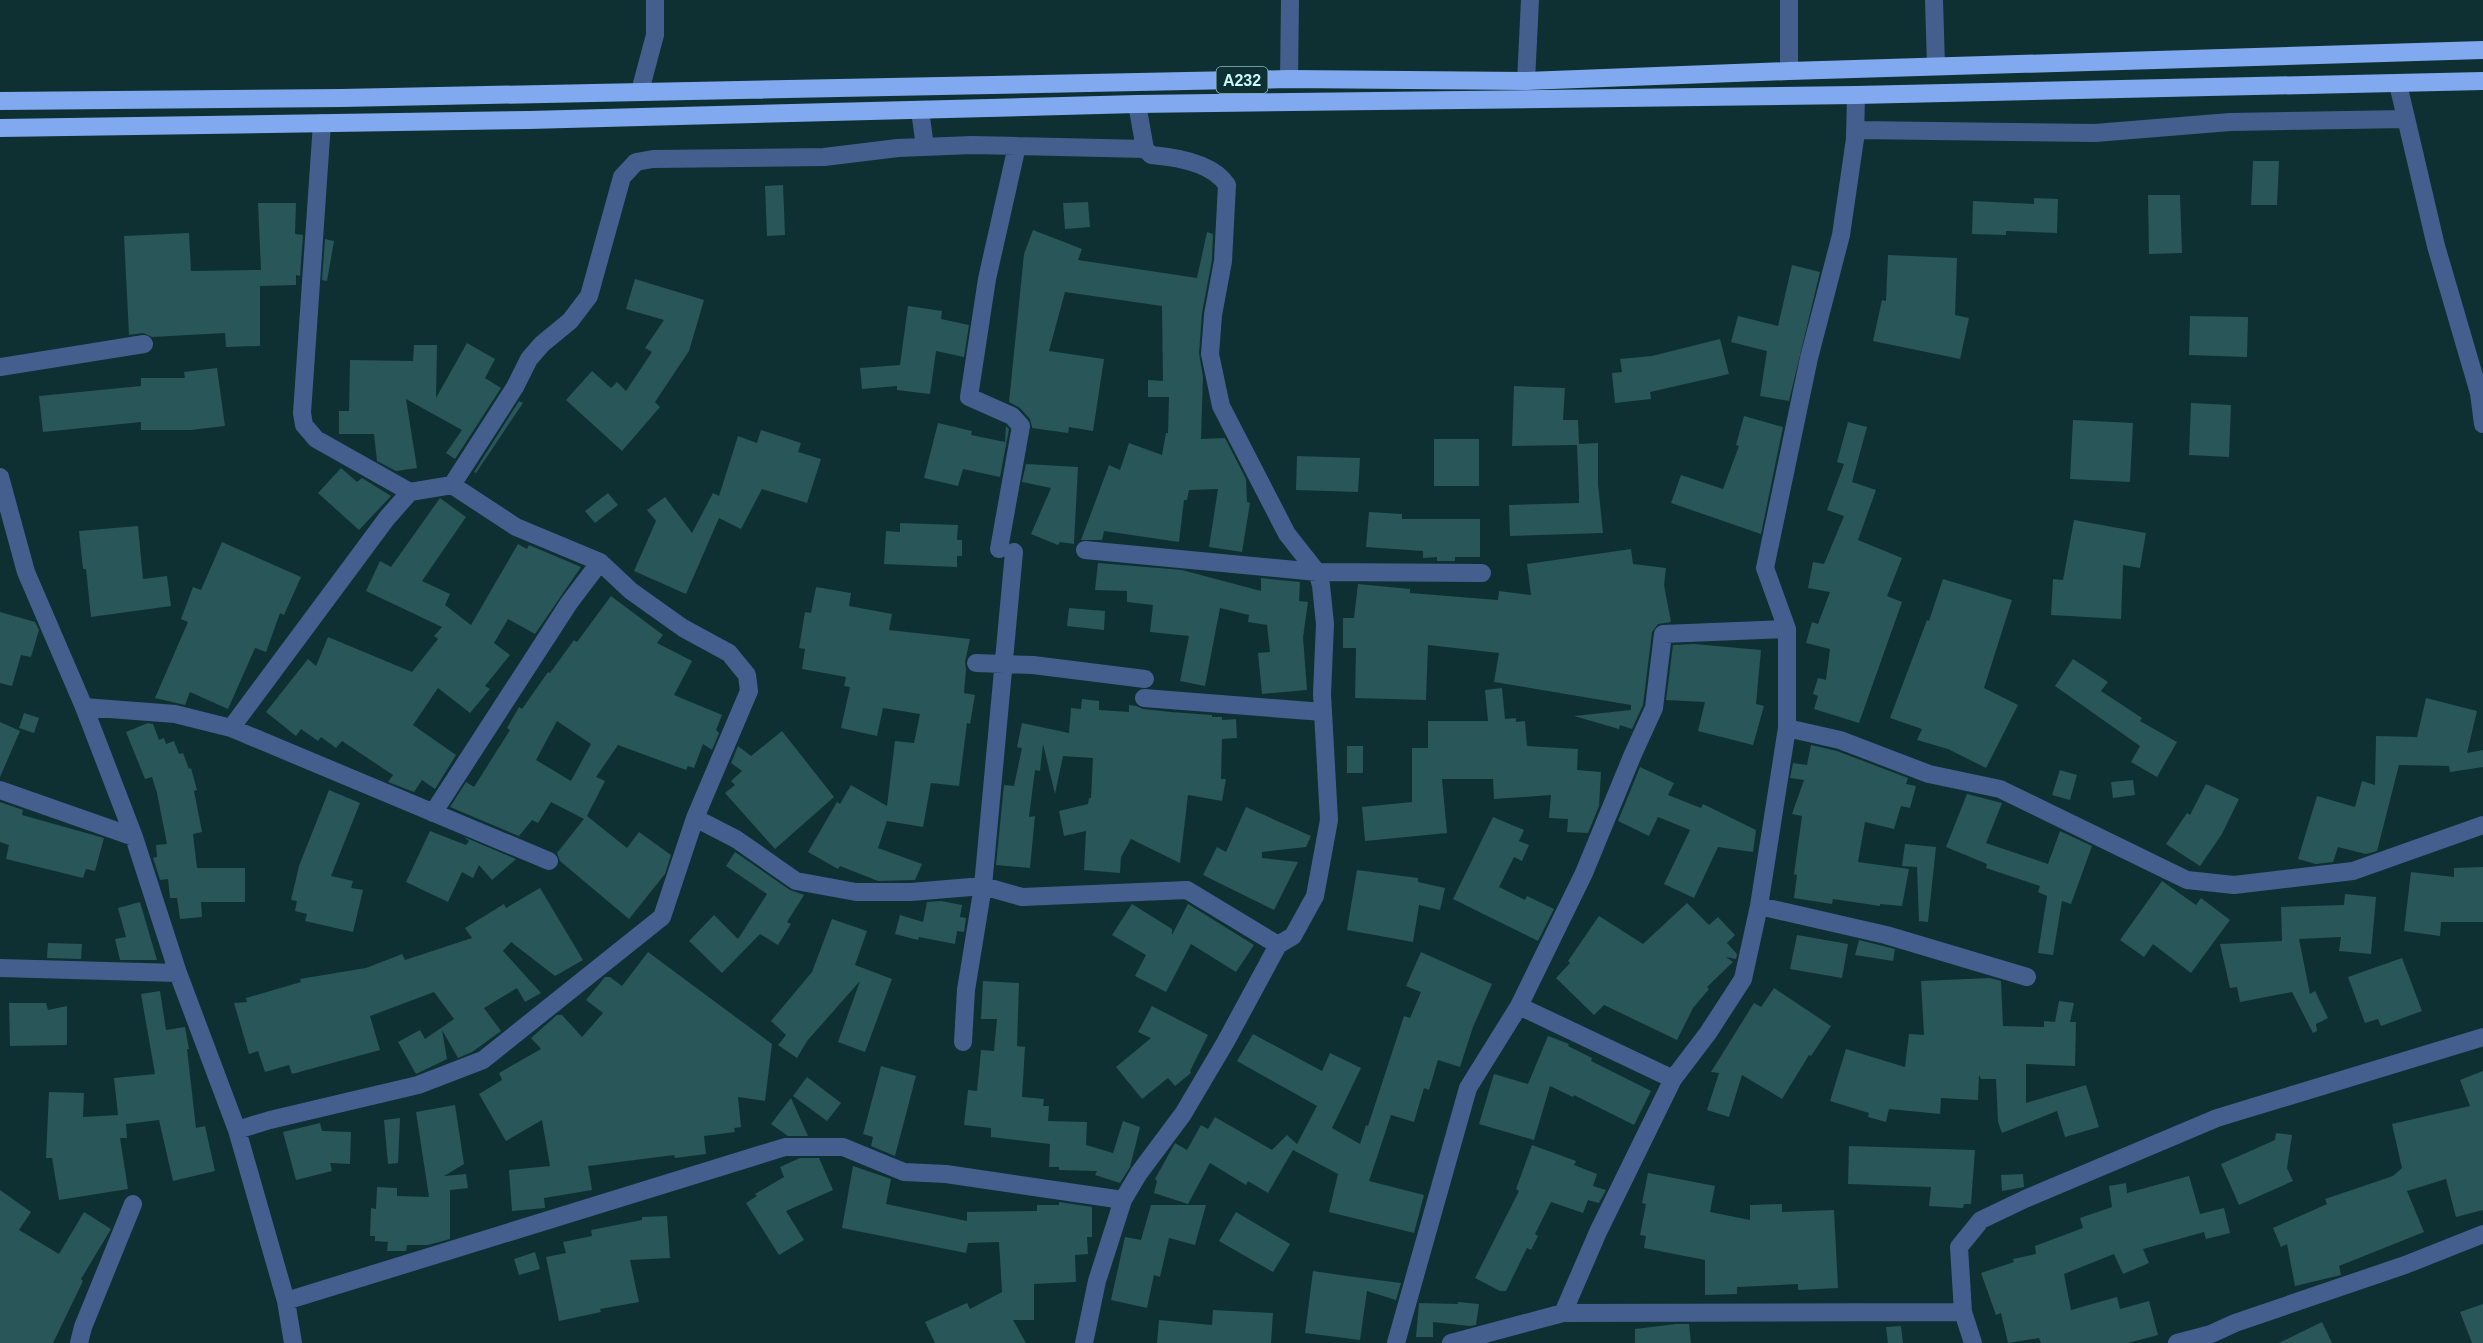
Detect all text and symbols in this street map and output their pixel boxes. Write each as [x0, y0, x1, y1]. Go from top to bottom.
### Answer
road number: A232 [1216, 67, 1268, 93]

